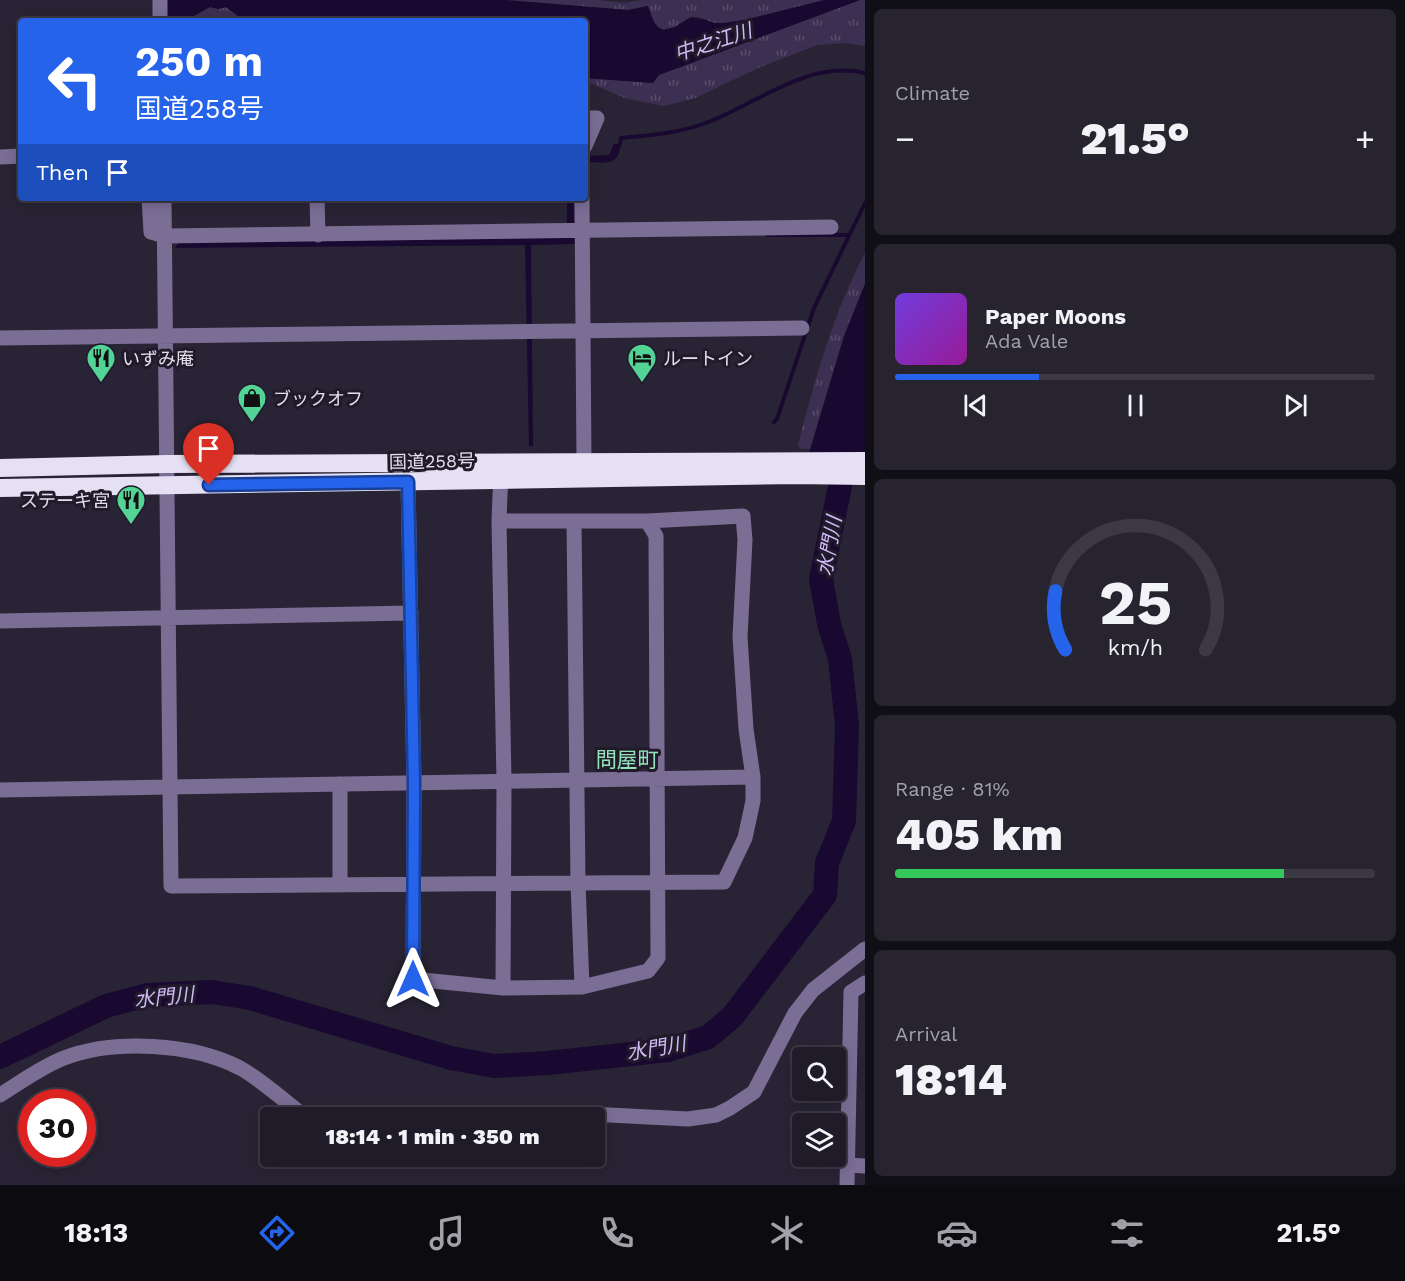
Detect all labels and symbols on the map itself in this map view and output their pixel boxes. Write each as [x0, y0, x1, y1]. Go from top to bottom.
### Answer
water label: 中之江川 [671, 18, 757, 66]
restaurant icon: いずみ庵 [85, 342, 117, 384]
hotel icon: ルートイン [626, 342, 658, 384]
place label: いずみ庵 [122, 348, 194, 369]
place label: ルートイン [663, 348, 753, 369]
shop icon: ブックオフ [236, 382, 268, 424]
place label: ブックオフ [273, 388, 363, 409]
pin [183, 423, 234, 485]
street label: 国道258号 [389, 450, 475, 472]
restaurant icon: ステーキ宮 [115, 484, 147, 526]
place label: ステーキ宮 [20, 490, 110, 511]
water label: 水門川 [812, 512, 846, 578]
district label: 問屋町 [596, 747, 659, 772]
position arrow [381, 947, 445, 1011]
water label: 水門川 [133, 982, 197, 1012]
water label: 水門川 [624, 1031, 690, 1065]
speed limit sign: 30 [18, 1089, 96, 1167]

